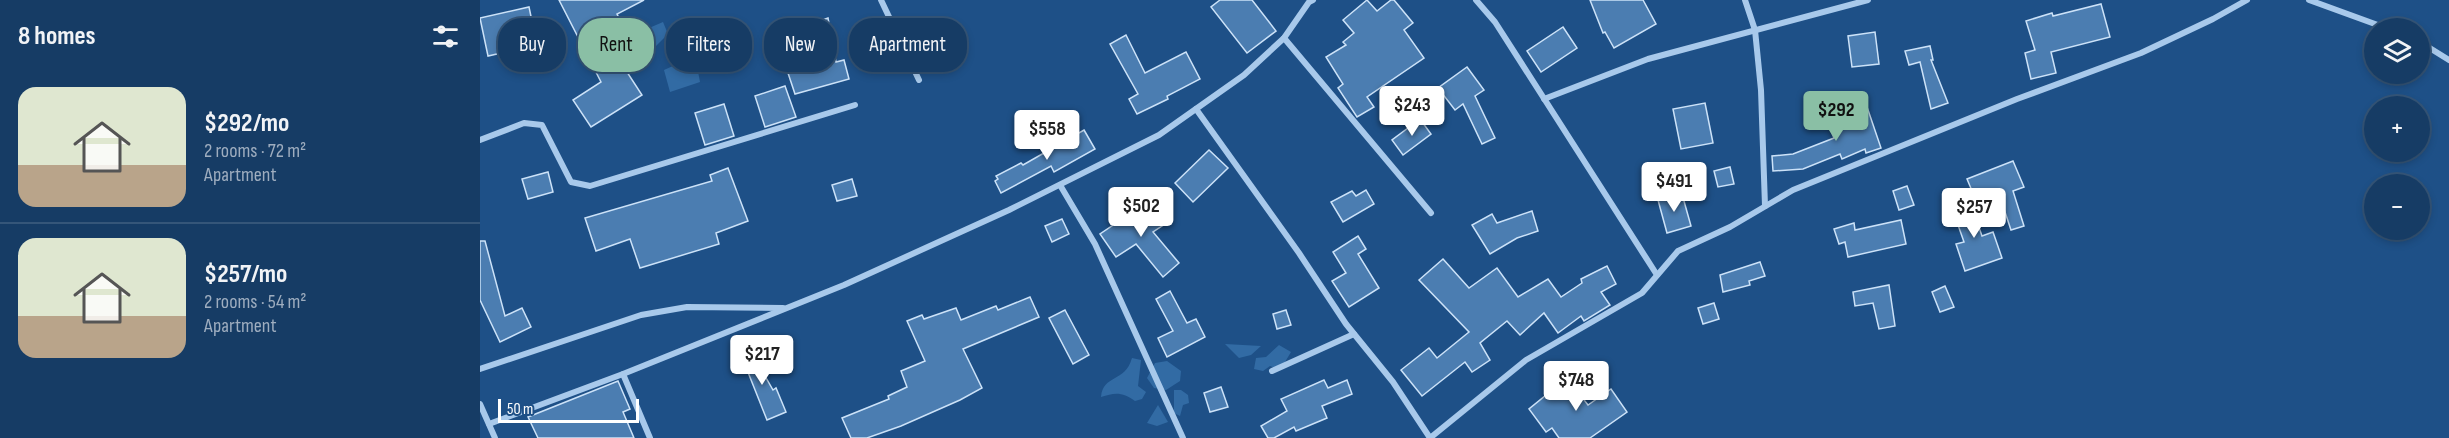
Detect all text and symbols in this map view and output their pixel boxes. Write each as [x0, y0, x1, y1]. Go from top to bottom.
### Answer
chip: Buy [498, 18, 566, 72]
chip: Rent [578, 18, 654, 72]
chip: Filters [666, 18, 752, 72]
chip: New [764, 18, 837, 72]
chip: Apartment [849, 18, 967, 72]
map controls [2364, 18, 2430, 240]
button: layers [2364, 18, 2430, 84]
icon: filters [429, 20, 462, 53]
text: 8 homes [18, 21, 96, 52]
pin: $243 [1376, 86, 1448, 137]
pin: $292 [1800, 91, 1872, 142]
text: $243 [1393, 93, 1431, 117]
button: + [2364, 96, 2430, 162]
text: $292 [1817, 98, 1855, 122]
text: $292/mo [204, 108, 289, 139]
pin: $558 [1011, 110, 1083, 161]
icon: home [66, 111, 138, 183]
text: $558 [1028, 117, 1066, 141]
text: 2 rooms · 72 m² [204, 139, 306, 163]
pin: $491 [1638, 162, 1710, 213]
text: Apartment [204, 163, 277, 187]
text: $491 [1656, 169, 1692, 193]
button: − [2364, 174, 2430, 240]
pin: $502 [1105, 187, 1177, 238]
pin: $257 [1938, 188, 2010, 239]
text: $502 [1122, 194, 1160, 218]
text: $257 [1956, 195, 1992, 219]
text: $257/mo [204, 259, 287, 290]
icon: home [66, 262, 138, 334]
text: 2 rooms · 54 m² [204, 290, 306, 314]
text: Apartment [204, 314, 277, 338]
pin: $217 [726, 335, 798, 386]
text: $217 [744, 342, 780, 366]
pin: $748 [1540, 361, 1612, 412]
text: $748 [1558, 368, 1594, 392]
scale bar [498, 396, 639, 424]
text: 50 m [507, 400, 533, 419]

